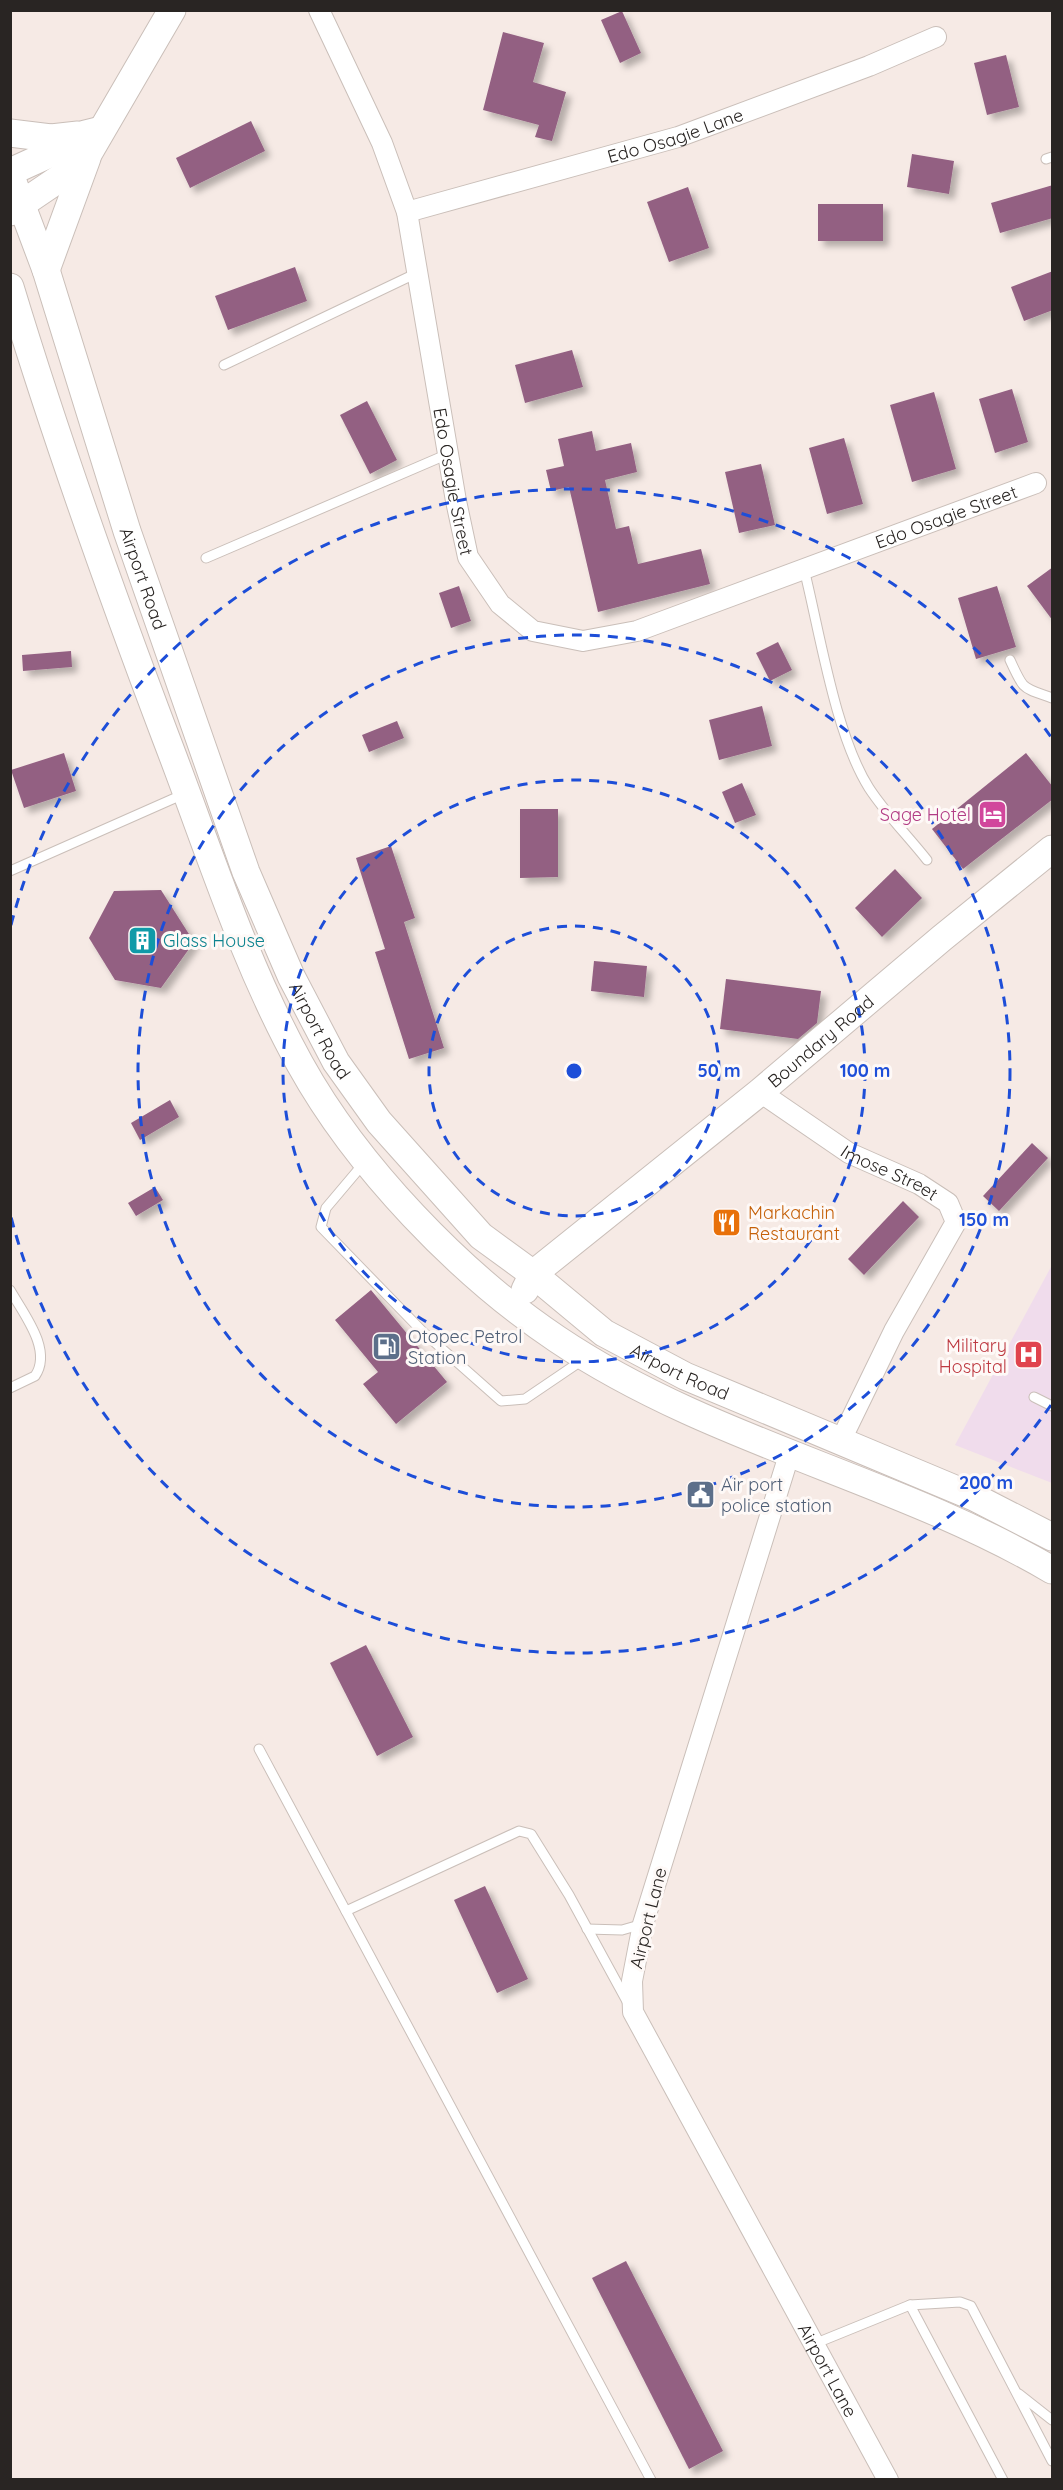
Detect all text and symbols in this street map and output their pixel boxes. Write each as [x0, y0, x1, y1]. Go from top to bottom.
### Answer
street label: Edo Osagie Lane [605, 102, 746, 168]
street label: Edo Osagie Street [429, 406, 479, 557]
street label: Edo Osagie Street [872, 480, 1020, 553]
street label: Airport Road [115, 524, 172, 633]
hotel icon: Sage Hotel [976, 798, 1008, 830]
place label: Sage Hotel [880, 803, 971, 826]
building icon: Glass House [126, 924, 158, 956]
place label: Glass House [163, 929, 265, 952]
street label: Airport Road [285, 978, 356, 1083]
street label: Boundary Road [763, 989, 878, 1092]
text: 50 m [697, 1059, 741, 1082]
text: 100 m [840, 1059, 890, 1082]
centre of rings [564, 1061, 584, 1081]
street label: Imose Street [837, 1139, 943, 1205]
place label: Markachin Restaurant [748, 1201, 840, 1245]
restaurant icon: Markachin Restaurant [711, 1206, 743, 1238]
text: 150 m [959, 1208, 1009, 1231]
place label: Otopec Petrol Station [408, 1325, 522, 1369]
fuel station icon: Otopec Petrol Station [371, 1330, 403, 1362]
place label: Military Hospital [939, 1334, 1007, 1378]
street label: Airport Road [627, 1338, 733, 1405]
hospital icon: Military Hospital [1012, 1339, 1044, 1371]
text: 200 m [959, 1471, 1013, 1494]
place label: Air port police station [721, 1473, 832, 1517]
public building icon: Air port police station [684, 1478, 716, 1510]
street label: Airport Lane [624, 1865, 672, 1971]
street label: Airport Lane [793, 2319, 863, 2421]

